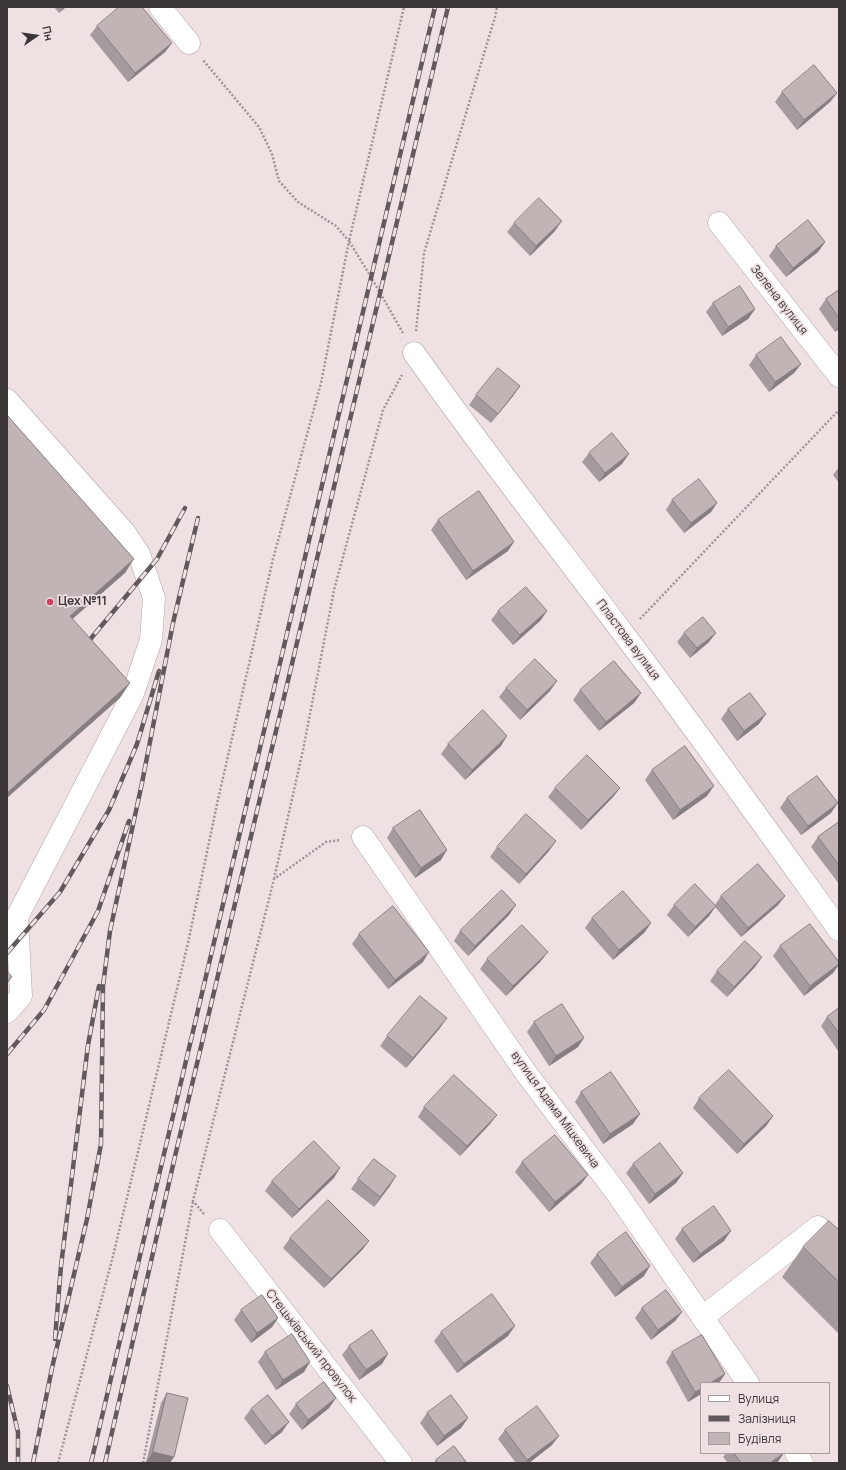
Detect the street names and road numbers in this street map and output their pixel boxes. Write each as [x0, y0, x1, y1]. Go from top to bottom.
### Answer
street label: Зелена вулиця [747, 262, 811, 338]
street label: Пластова вулиця [593, 597, 663, 683]
street label: вулиця Адама Міцкевича [508, 1049, 602, 1171]
street label: Стецьківський провулок [262, 1287, 360, 1405]

